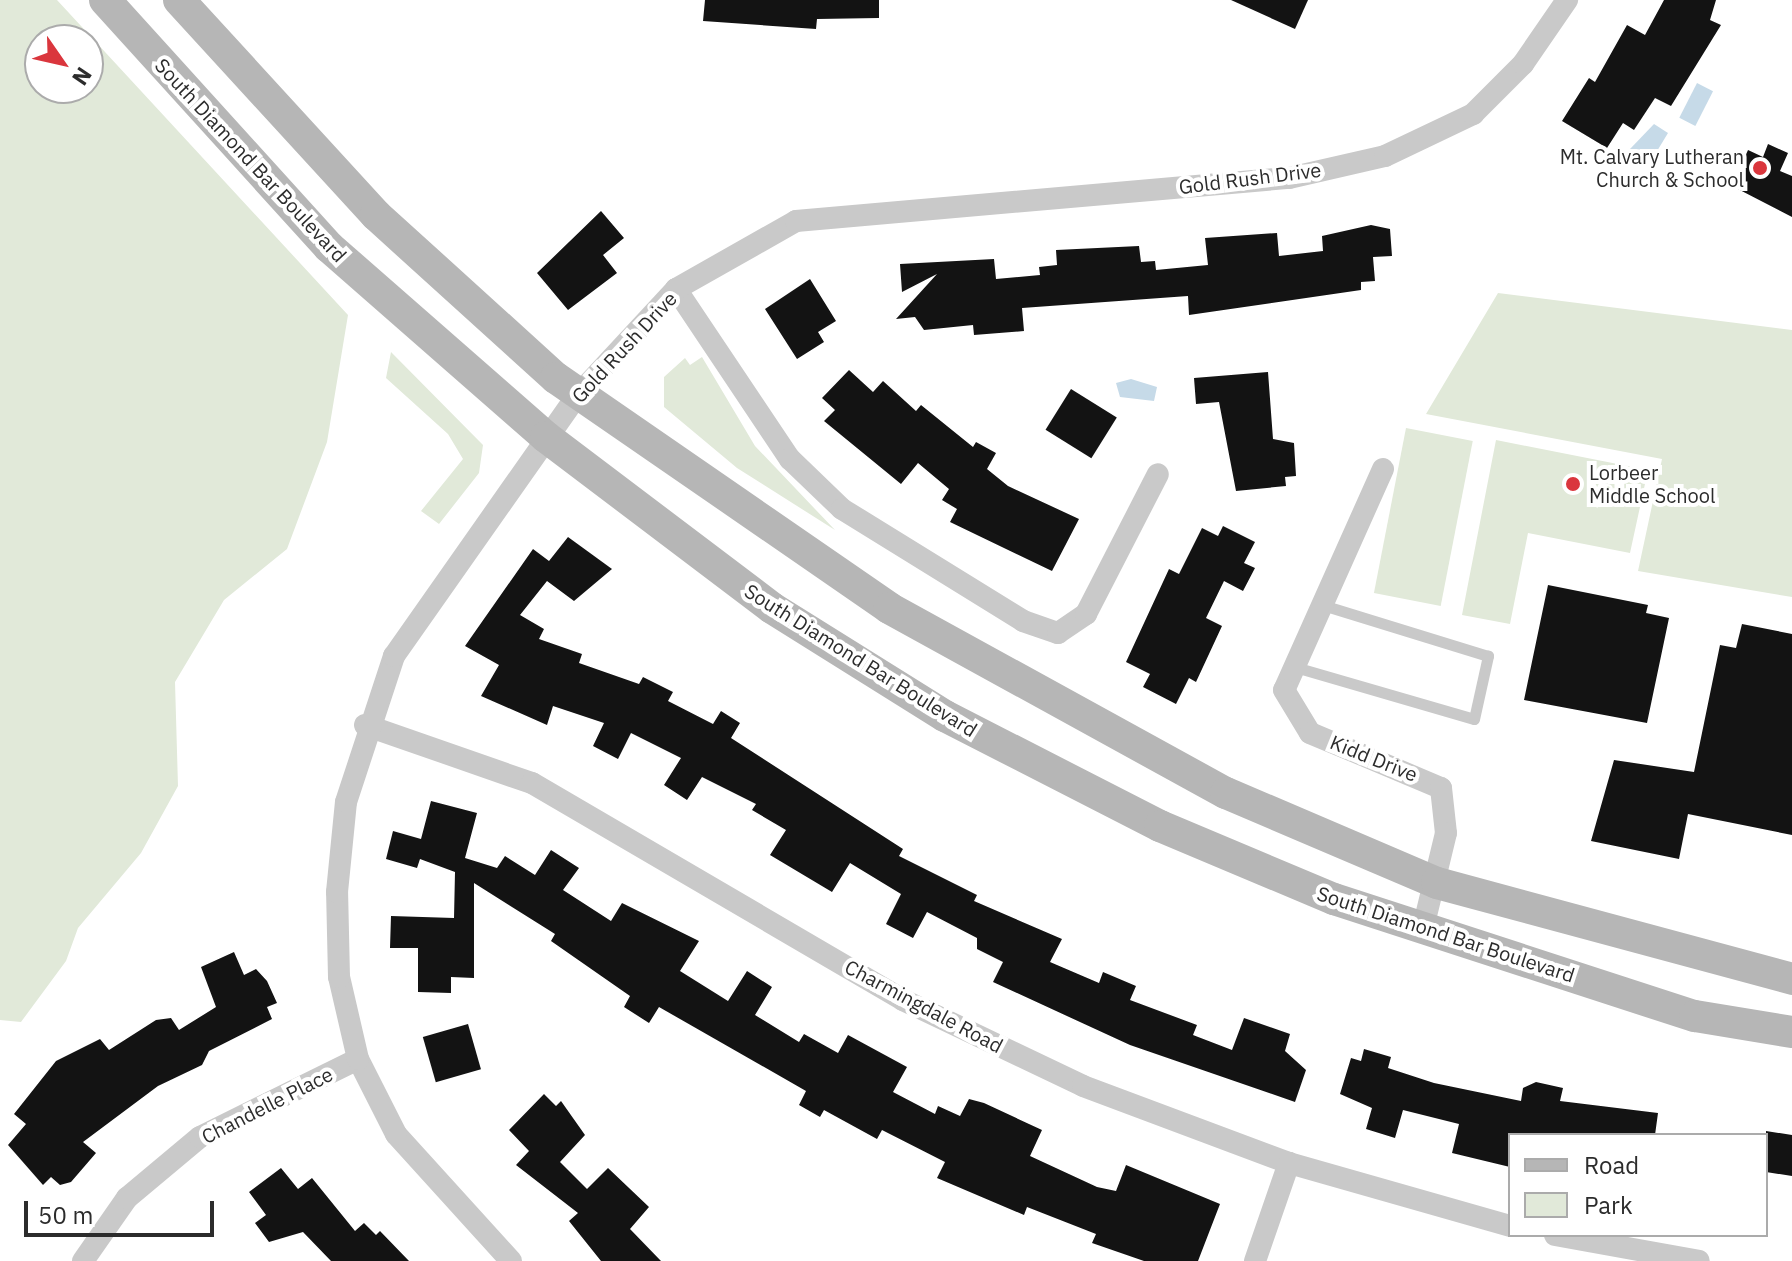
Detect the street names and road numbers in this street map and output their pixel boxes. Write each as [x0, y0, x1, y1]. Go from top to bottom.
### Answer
street label: South Diamond Bar Boulevard [150, 53, 352, 267]
street label: Gold Rush Drive [1177, 157, 1323, 199]
street label: Gold Rush Drive [566, 286, 682, 408]
street label: South Diamond Bar Boulevard [740, 578, 982, 742]
street label: Kidd Drive [1327, 730, 1421, 786]
street label: South Diamond Bar Boulevard [1314, 881, 1578, 987]
street label: Charmingdale Road [841, 954, 1007, 1058]
street label: Chandelle Place [197, 1062, 337, 1148]

